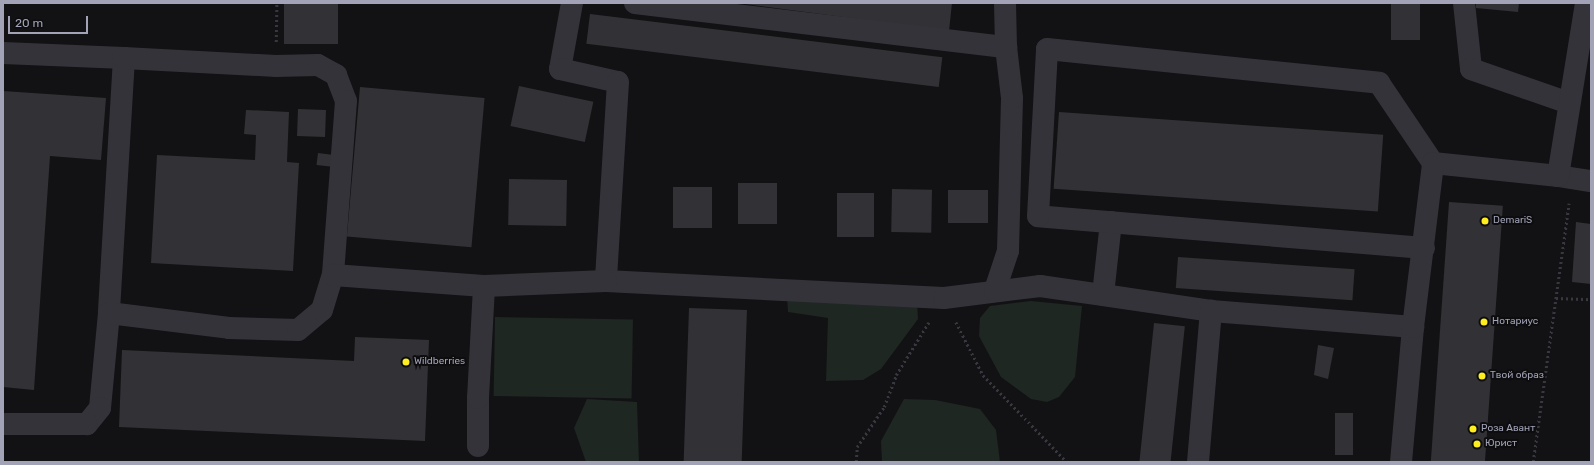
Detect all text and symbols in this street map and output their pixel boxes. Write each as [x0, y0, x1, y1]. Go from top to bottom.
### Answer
scale bar [10, 8, 90, 34]
text: 20 m [15, 16, 43, 30]
place label: DemariS [1493, 215, 1532, 227]
marker: DemariS [1480, 216, 1490, 226]
place label: Нотариус [1492, 316, 1538, 328]
marker: Нотариус [1479, 317, 1489, 327]
place label: Wildberries [414, 356, 465, 368]
marker: Wildberries [401, 357, 411, 367]
place label: Твой образ [1490, 370, 1544, 382]
marker: Твой образ [1477, 371, 1487, 381]
place label: Роза Авант [1481, 423, 1535, 435]
marker: Роза Авант [1468, 424, 1478, 434]
place label: Юрист [1485, 438, 1517, 450]
marker: Юрист [1472, 439, 1482, 449]

